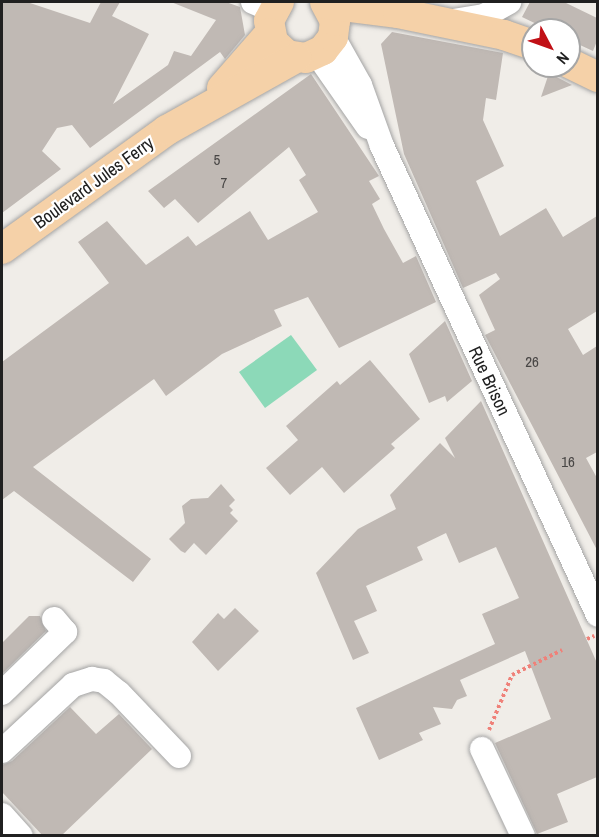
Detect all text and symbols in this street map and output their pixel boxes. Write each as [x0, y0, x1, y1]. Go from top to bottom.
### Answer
north arrow [521, 18, 581, 78]
text: N [552, 48, 574, 69]
street label: Boulevard Jules Ferry [30, 132, 158, 234]
house number: 5 [214, 151, 220, 169]
house number: 7 [221, 174, 227, 192]
street label: Rue Brison [464, 343, 514, 419]
house number: 26 [525, 353, 539, 371]
house number: 16 [561, 453, 575, 471]

